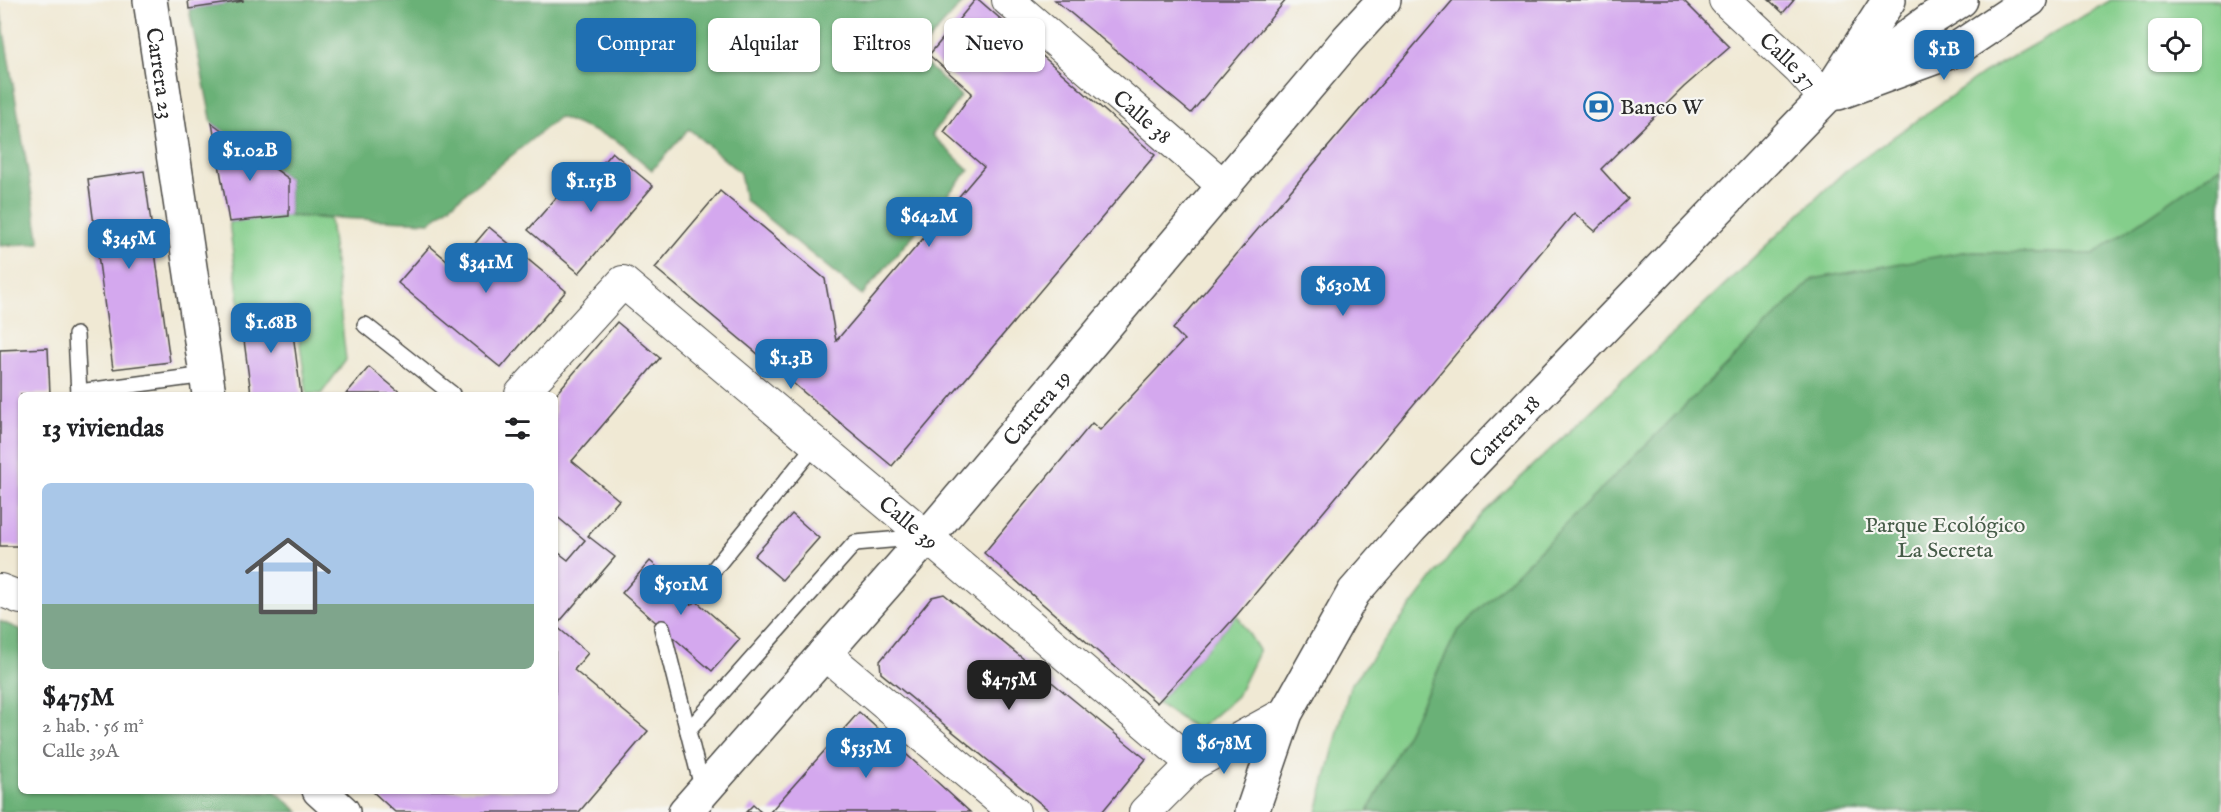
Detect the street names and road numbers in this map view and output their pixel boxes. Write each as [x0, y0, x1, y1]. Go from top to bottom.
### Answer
street label: Carrera 23 [138, 26, 180, 121]
street label: Calle 37 [1753, 27, 1823, 96]
street label: Calle 38 [1106, 85, 1177, 151]
street label: Carrera 19 [998, 365, 1078, 453]
street label: Carrera 18 [1464, 390, 1547, 474]
street label: Calle 39 [872, 490, 944, 557]

